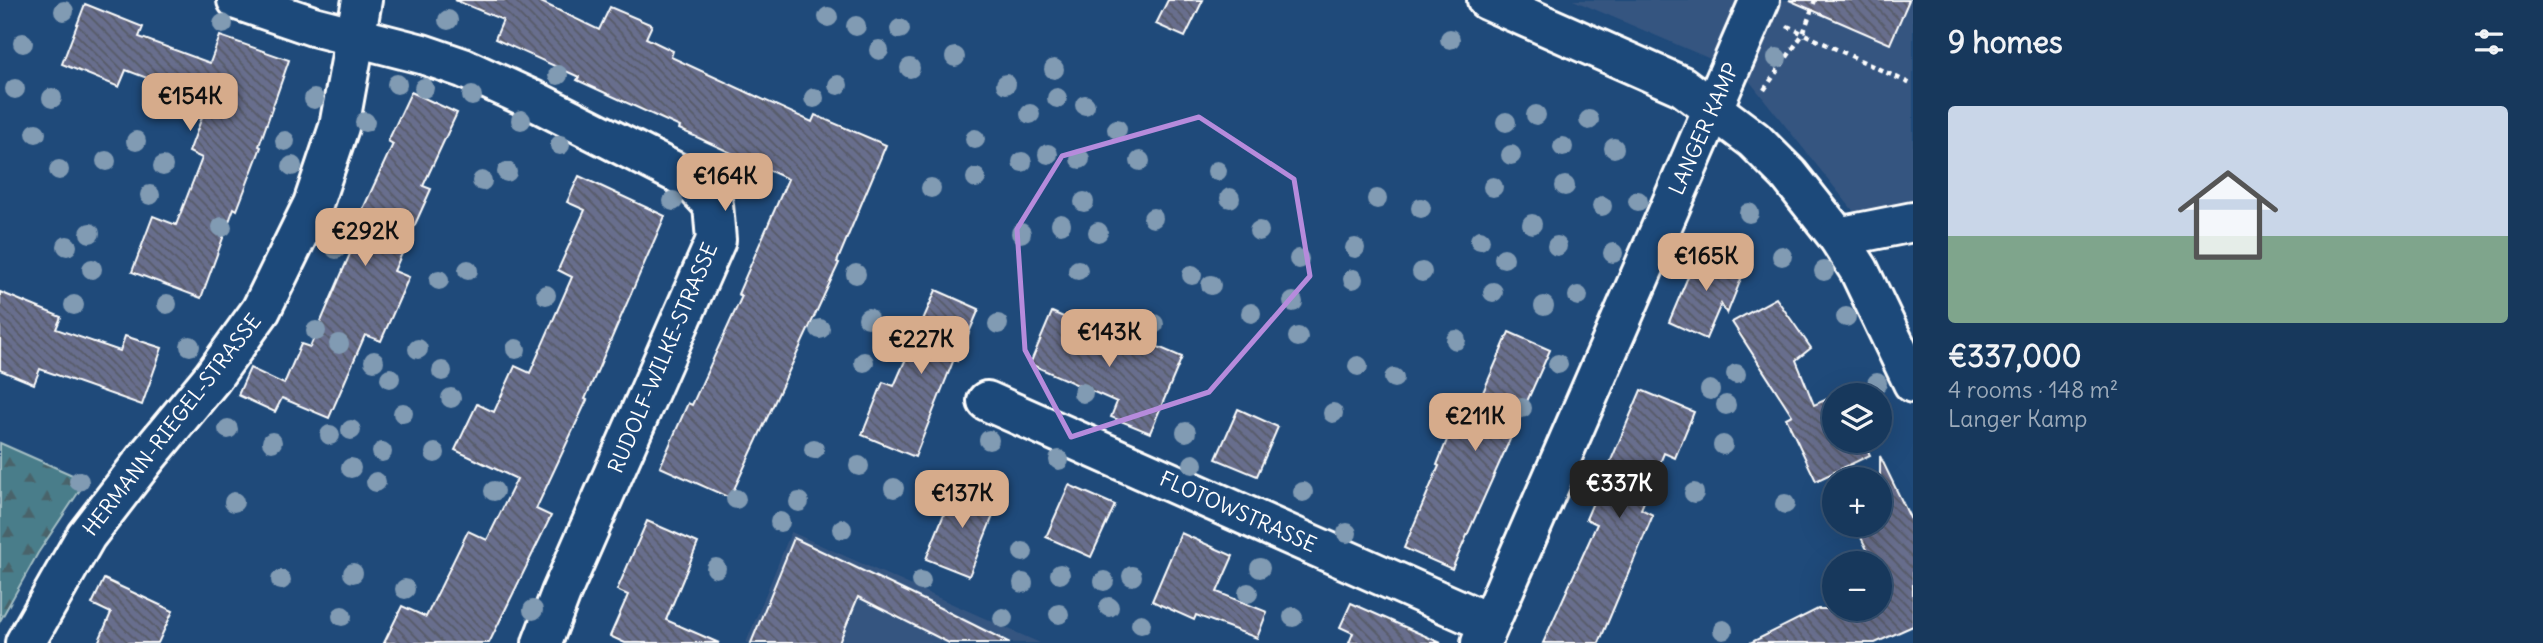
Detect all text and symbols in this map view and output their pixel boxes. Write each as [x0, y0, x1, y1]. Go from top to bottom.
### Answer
text: 9 homes [1948, 23, 2063, 61]
icon: filters [2470, 23, 2508, 61]
street label: LANGER KAMP [1662, 59, 1745, 199]
pin: €154K [141, 74, 239, 133]
text: €154K [158, 81, 222, 110]
icon: home [2165, 152, 2291, 278]
pin: €164K [676, 154, 774, 213]
text: €164K [693, 161, 757, 190]
pin: €292K [316, 208, 414, 268]
text: €292K [331, 216, 399, 245]
pin: €165K [1657, 233, 1755, 293]
street label: RUDOLF-WILKE-STRASSE [602, 239, 723, 477]
text: €165K [1674, 241, 1738, 270]
street label: HERMANN-RIEGEL-STRASSE [76, 308, 267, 541]
pin: €143K [1060, 310, 1158, 369]
pin: €227K [872, 316, 970, 376]
text: €143K [1077, 317, 1141, 346]
text: €227K [888, 324, 954, 353]
text: €337,000 [1948, 337, 2082, 375]
text: 4 rooms · 148 m² [1948, 375, 2118, 404]
map controls [1822, 383, 1892, 621]
button: layers [1822, 383, 1892, 453]
pin: €211K [1426, 393, 1524, 453]
text: €211K [1445, 401, 1505, 430]
text: Langer Kamp [1948, 404, 2087, 433]
pin: €337K [1570, 461, 1668, 520]
street label: FLOTOWSTRASSE [1156, 465, 1321, 558]
button: + [1822, 467, 1892, 537]
text: €337K [1586, 468, 1652, 497]
pin: €137K [913, 470, 1011, 530]
text: €137K [931, 478, 993, 507]
button: − [1822, 551, 1892, 621]

